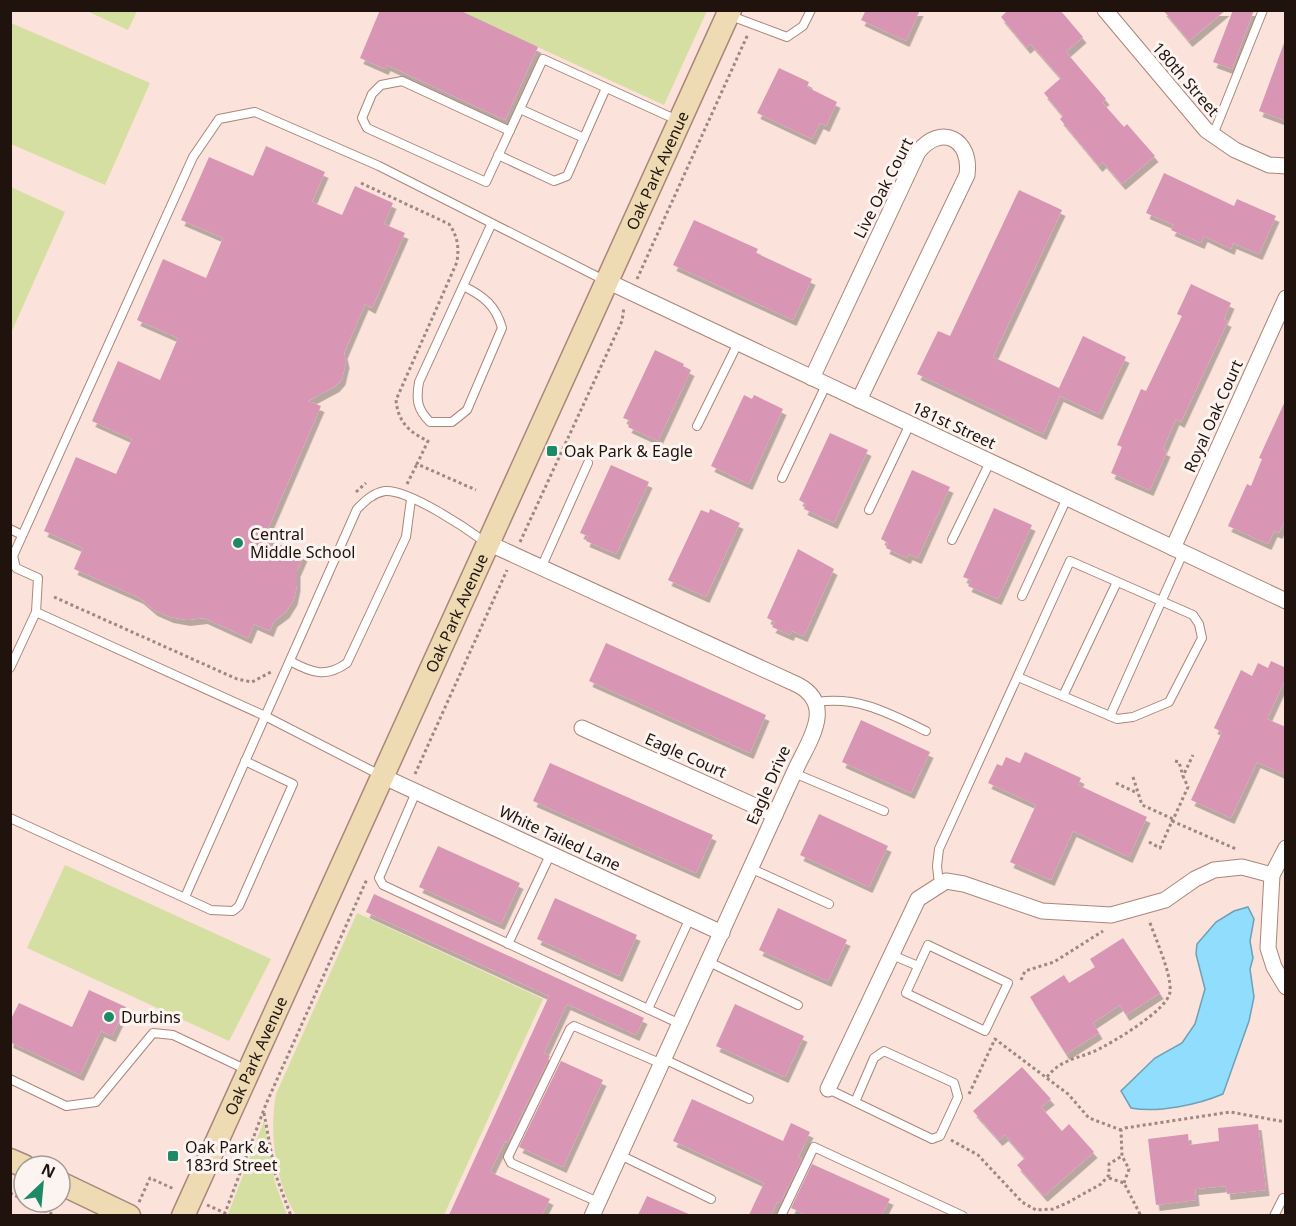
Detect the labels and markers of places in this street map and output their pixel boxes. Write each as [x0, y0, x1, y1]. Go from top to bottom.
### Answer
place label: Oak Park & Eagle [564, 440, 693, 462]
marker: Oak Park & Eagle [545, 444, 559, 458]
place label: Central Middle School [250, 523, 355, 563]
marker: Central Middle School [231, 536, 245, 550]
place label: Durbins [121, 1006, 181, 1028]
marker: Durbins [102, 1010, 116, 1024]
place label: Oak Park & 183rd Street [185, 1136, 278, 1176]
marker: Oak Park & 183rd Street [166, 1149, 180, 1163]

